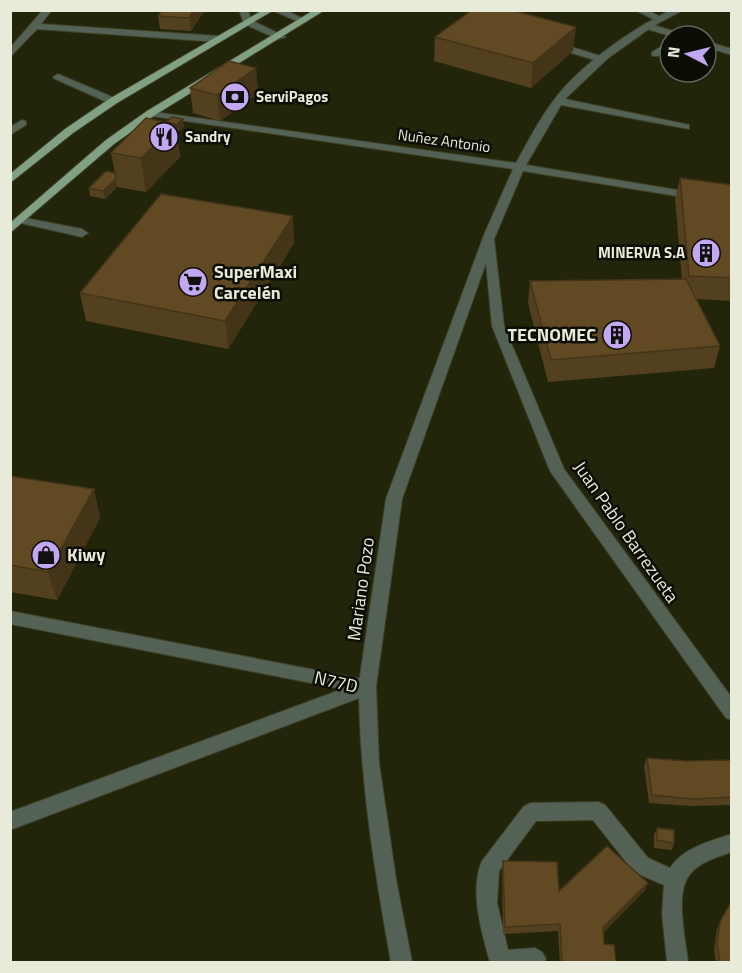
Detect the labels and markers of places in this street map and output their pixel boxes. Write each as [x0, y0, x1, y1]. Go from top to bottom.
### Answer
bank icon: ServiPagos [219, 81, 251, 113]
place label: ServiPagos [256, 85, 328, 108]
restaurant icon: Sandry [148, 121, 180, 153]
place label: Sandry [185, 125, 231, 148]
building icon: MINERVA S.A [690, 237, 722, 269]
place label: MINERVA S.A [598, 241, 685, 264]
place label: SuperMaxi Carcelén [214, 258, 297, 306]
supermarket icon: SuperMaxi Carcelén [177, 266, 209, 298]
building icon: TECNOMEC [601, 319, 633, 351]
place label: TECNOMEC [508, 321, 596, 348]
shop icon: Kiwy [30, 539, 62, 571]
place label: Kiwy [67, 541, 105, 568]

